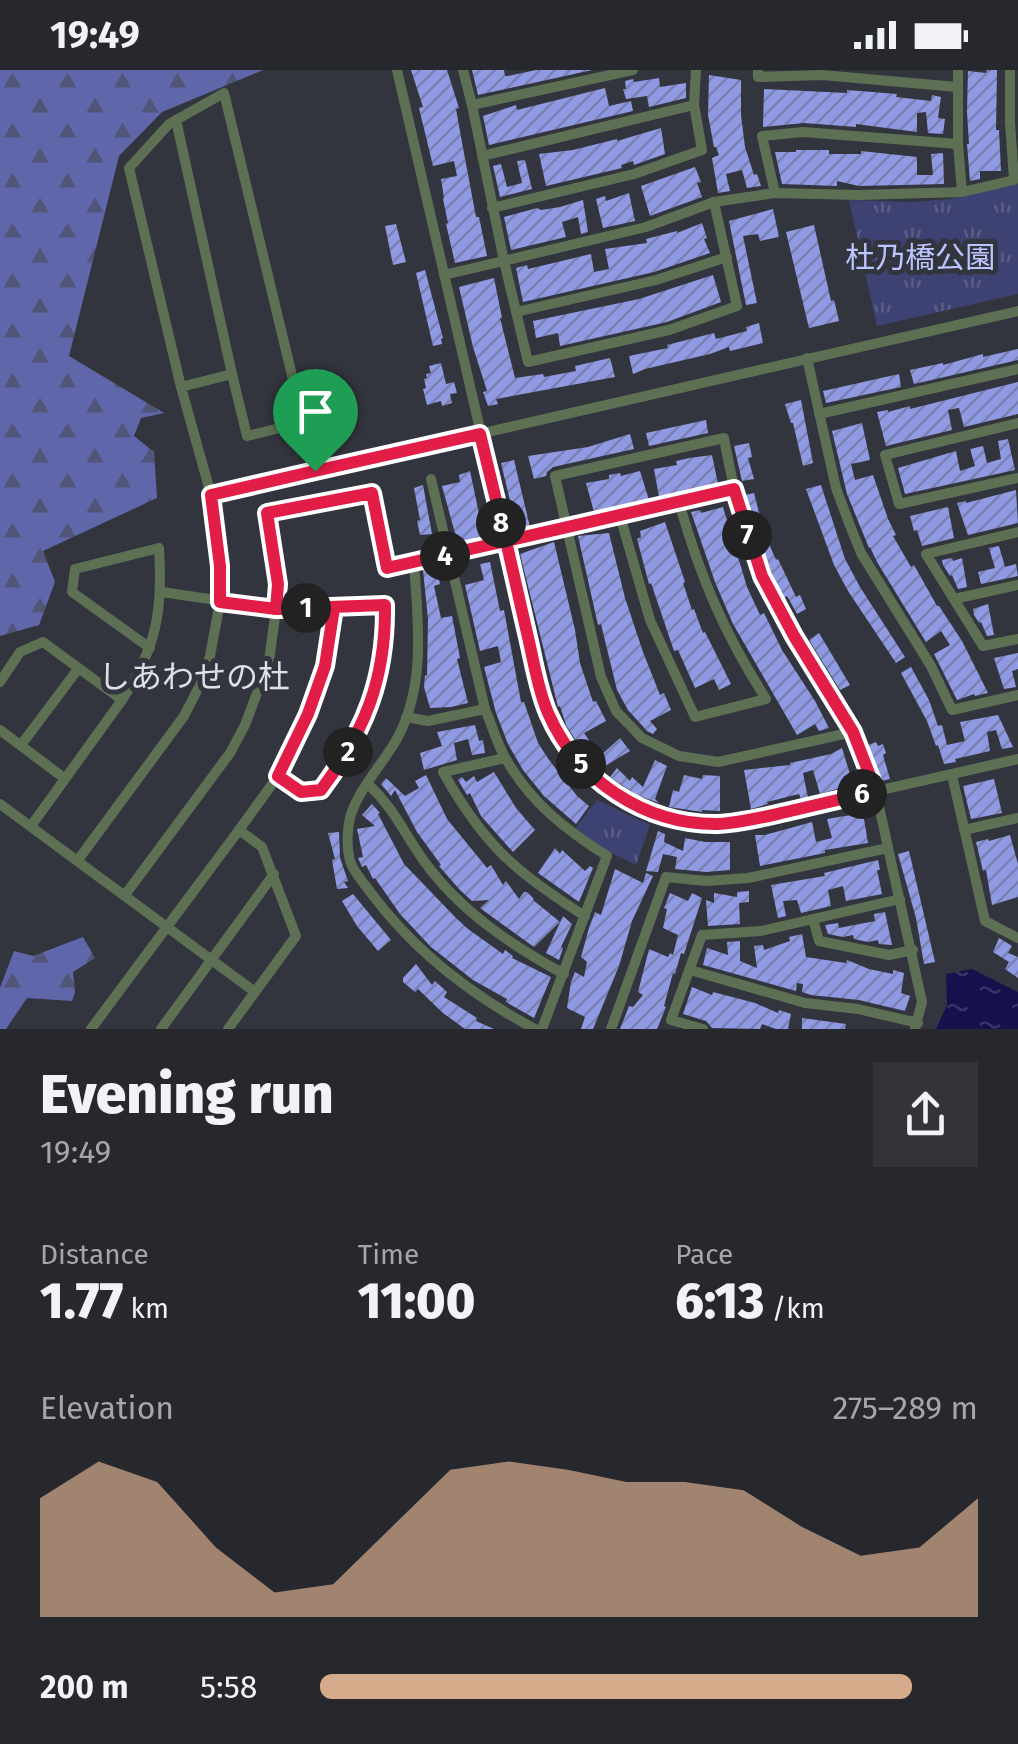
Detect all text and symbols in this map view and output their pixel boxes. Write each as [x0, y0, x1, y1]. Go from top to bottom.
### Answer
text: 19:49 [50, 12, 140, 58]
park label: 杜乃橋公園 [845, 240, 995, 276]
pin [273, 369, 358, 472]
icon: arrive [288, 384, 343, 439]
pin: 8 [476, 498, 526, 548]
text: 8 [493, 506, 509, 539]
pin: 7 [722, 510, 772, 560]
text: 7 [740, 518, 754, 551]
pin: 4 [420, 531, 470, 581]
text: 4 [437, 539, 453, 572]
pin: 1 [281, 583, 331, 633]
text: 1 [300, 591, 313, 624]
district label: しあわせの杜 [98, 658, 290, 696]
pin: 2 [323, 727, 373, 777]
text: 2 [341, 735, 355, 768]
pin: 5 [556, 739, 606, 789]
text: 5 [573, 747, 589, 780]
pin: 6 [837, 769, 887, 819]
text: 6 [854, 777, 870, 810]
text: Evening run [40, 1062, 334, 1128]
button: share [873, 1062, 978, 1167]
text: 19:49 [40, 1133, 111, 1171]
text: Distance [40, 1238, 149, 1271]
text: Time [358, 1238, 419, 1271]
text: Pace [675, 1238, 733, 1271]
text: 1.77 [40, 1271, 123, 1331]
text: 11:00 [358, 1271, 475, 1331]
text: 6:13 [675, 1271, 764, 1331]
text: km [123, 1292, 169, 1325]
text: /km [764, 1292, 825, 1325]
text: Elevation [40, 1389, 174, 1427]
text: 275–289 m [832, 1389, 978, 1427]
text: 200 m [40, 1668, 129, 1706]
text: 5:58 [200, 1668, 258, 1706]

